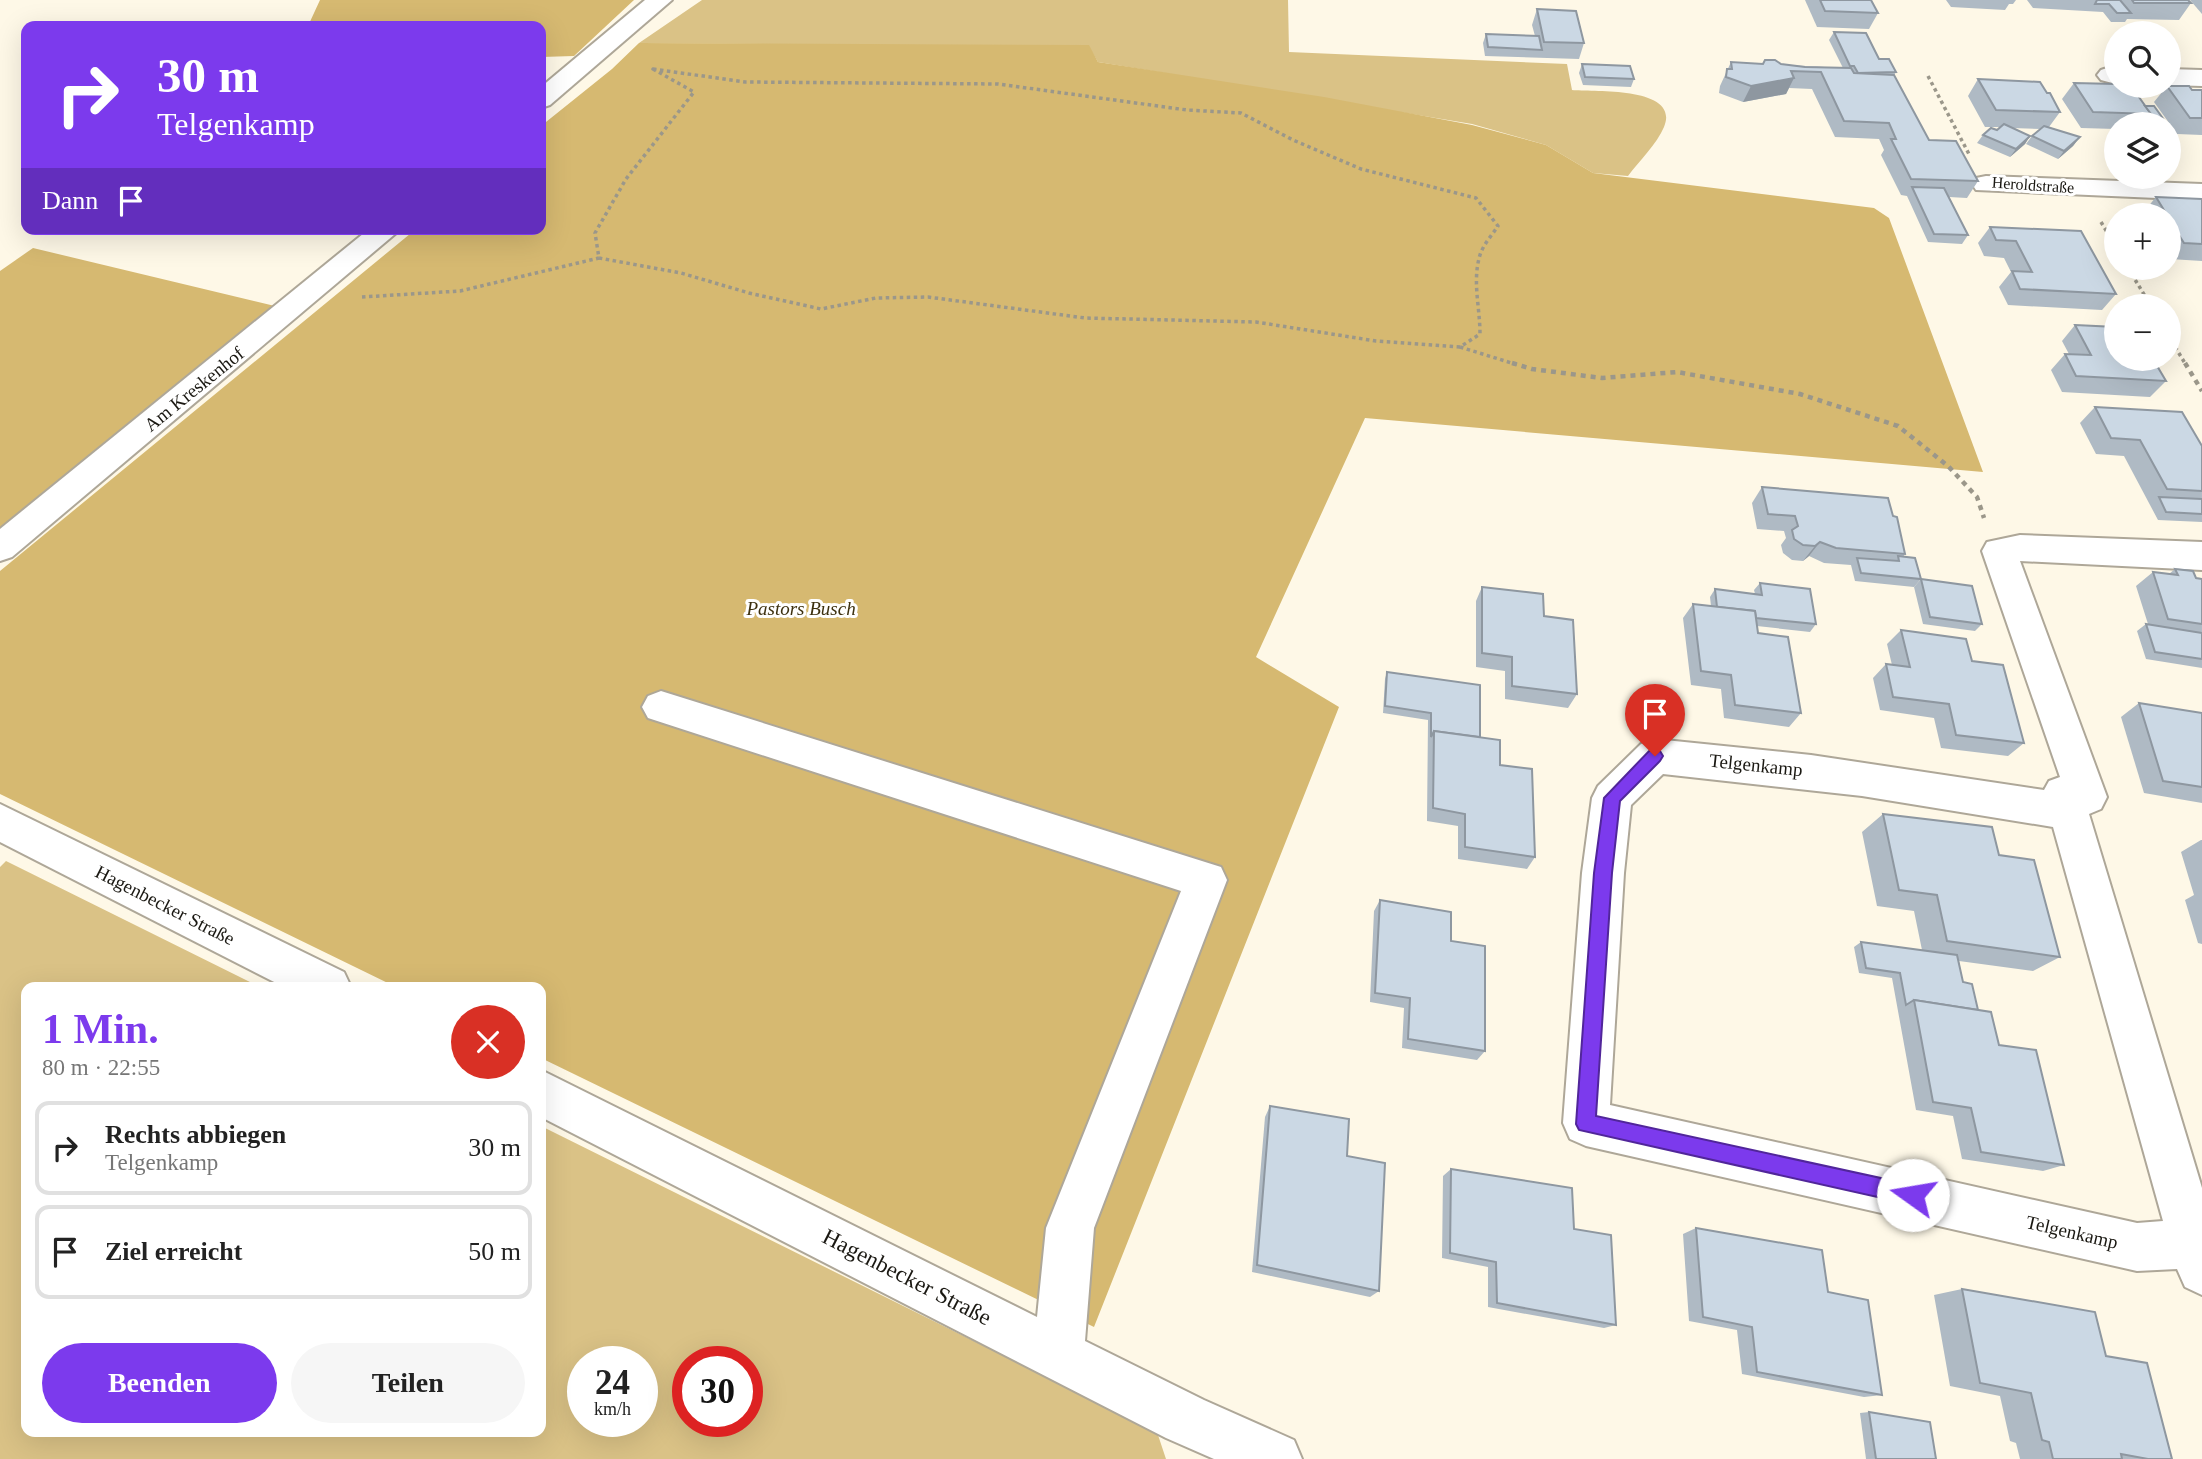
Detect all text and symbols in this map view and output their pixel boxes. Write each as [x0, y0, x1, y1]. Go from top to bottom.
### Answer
map controls [2104, 21, 2181, 371]
button: search [2104, 21, 2181, 98]
text: 30 m [157, 48, 259, 103]
icon: right [42, 49, 133, 140]
text: Telgenkamp [157, 106, 315, 142]
button: layers [2104, 112, 2181, 189]
street label: Heroldstraße [1991, 174, 2075, 196]
icon: arrive [112, 182, 150, 220]
text: Dann [42, 186, 98, 215]
button: + [2104, 203, 2181, 280]
button: − [2104, 294, 2181, 371]
street label: Am Kreskenhof [140, 342, 248, 436]
park label: Pastors Busch [745, 598, 856, 619]
pin [1625, 684, 1685, 756]
icon: arrive [1636, 695, 1674, 733]
street label: Telgenkamp [1708, 750, 1804, 780]
street label: Hagenbecker Straße [92, 861, 238, 949]
button: close [451, 1005, 525, 1079]
text: 1 Min. [42, 1006, 159, 1052]
text: 80 m · 22:55 [42, 1055, 160, 1080]
text: Rechts abbiegen [105, 1120, 286, 1149]
icon: right [46, 1129, 84, 1167]
text: 30 m [468, 1133, 521, 1162]
text: Telgenkamp [105, 1150, 218, 1175]
position arrow [1876, 1158, 1950, 1232]
street label: Telgenkamp [2024, 1211, 2120, 1253]
street label: Hagenbecker Straße [819, 1224, 995, 1330]
icon: arrive [46, 1233, 84, 1271]
text: Ziel erreicht [105, 1237, 242, 1266]
text: 50 m [468, 1237, 521, 1266]
button: Beenden [42, 1343, 277, 1423]
button: Teilen [291, 1343, 525, 1423]
speed limit sign: 30 [672, 1346, 763, 1437]
text: 24 [595, 1363, 630, 1402]
text: km/h [594, 1399, 631, 1419]

